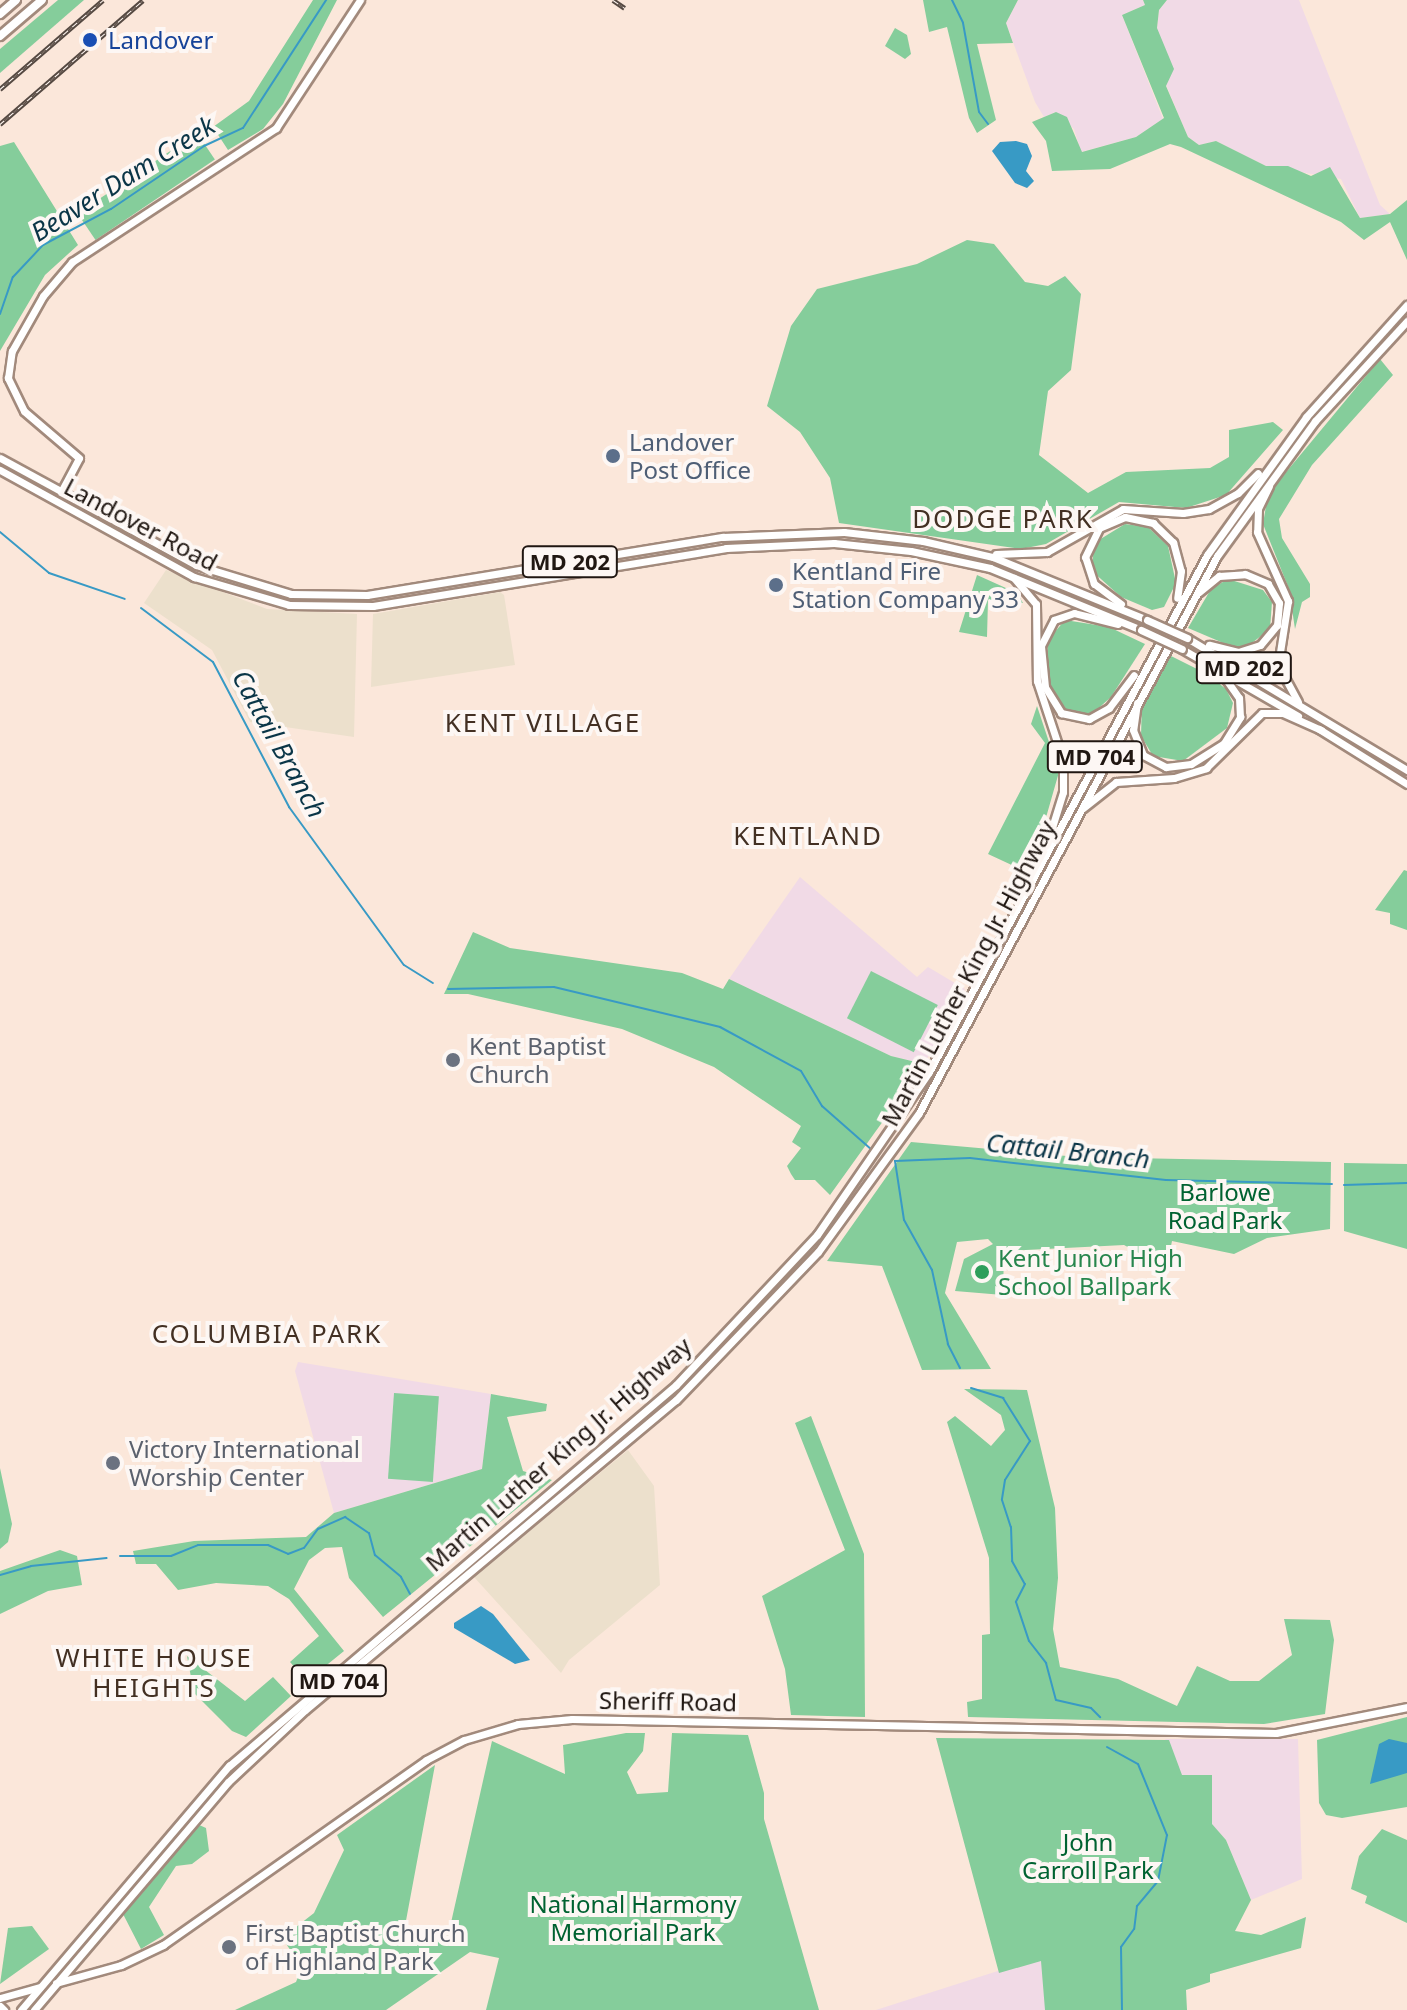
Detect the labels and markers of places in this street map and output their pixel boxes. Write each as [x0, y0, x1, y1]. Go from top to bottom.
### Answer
place label: Landover [108, 26, 213, 54]
marker: Landover [79, 29, 101, 51]
place label: Landover Post Office [629, 428, 751, 484]
marker: Landover Post Office [604, 447, 622, 465]
place label: Kentland Fire Station Company 33 [792, 557, 1019, 613]
marker: Kentland Fire Station Company 33 [767, 576, 785, 594]
place label: Kent Baptist Church [469, 1032, 606, 1088]
marker: Kent Baptist Church [444, 1051, 462, 1069]
place label: Kent Junior High School Ballpark [998, 1244, 1183, 1300]
marker: Kent Junior High School Ballpark [973, 1263, 991, 1281]
place label: Victory International Worship Center [129, 1435, 360, 1491]
marker: Victory International Worship Center [104, 1454, 122, 1472]
place label: First Baptist Church of Highland Park [245, 1919, 466, 1975]
marker: First Baptist Church of Highland Park [220, 1938, 238, 1956]

